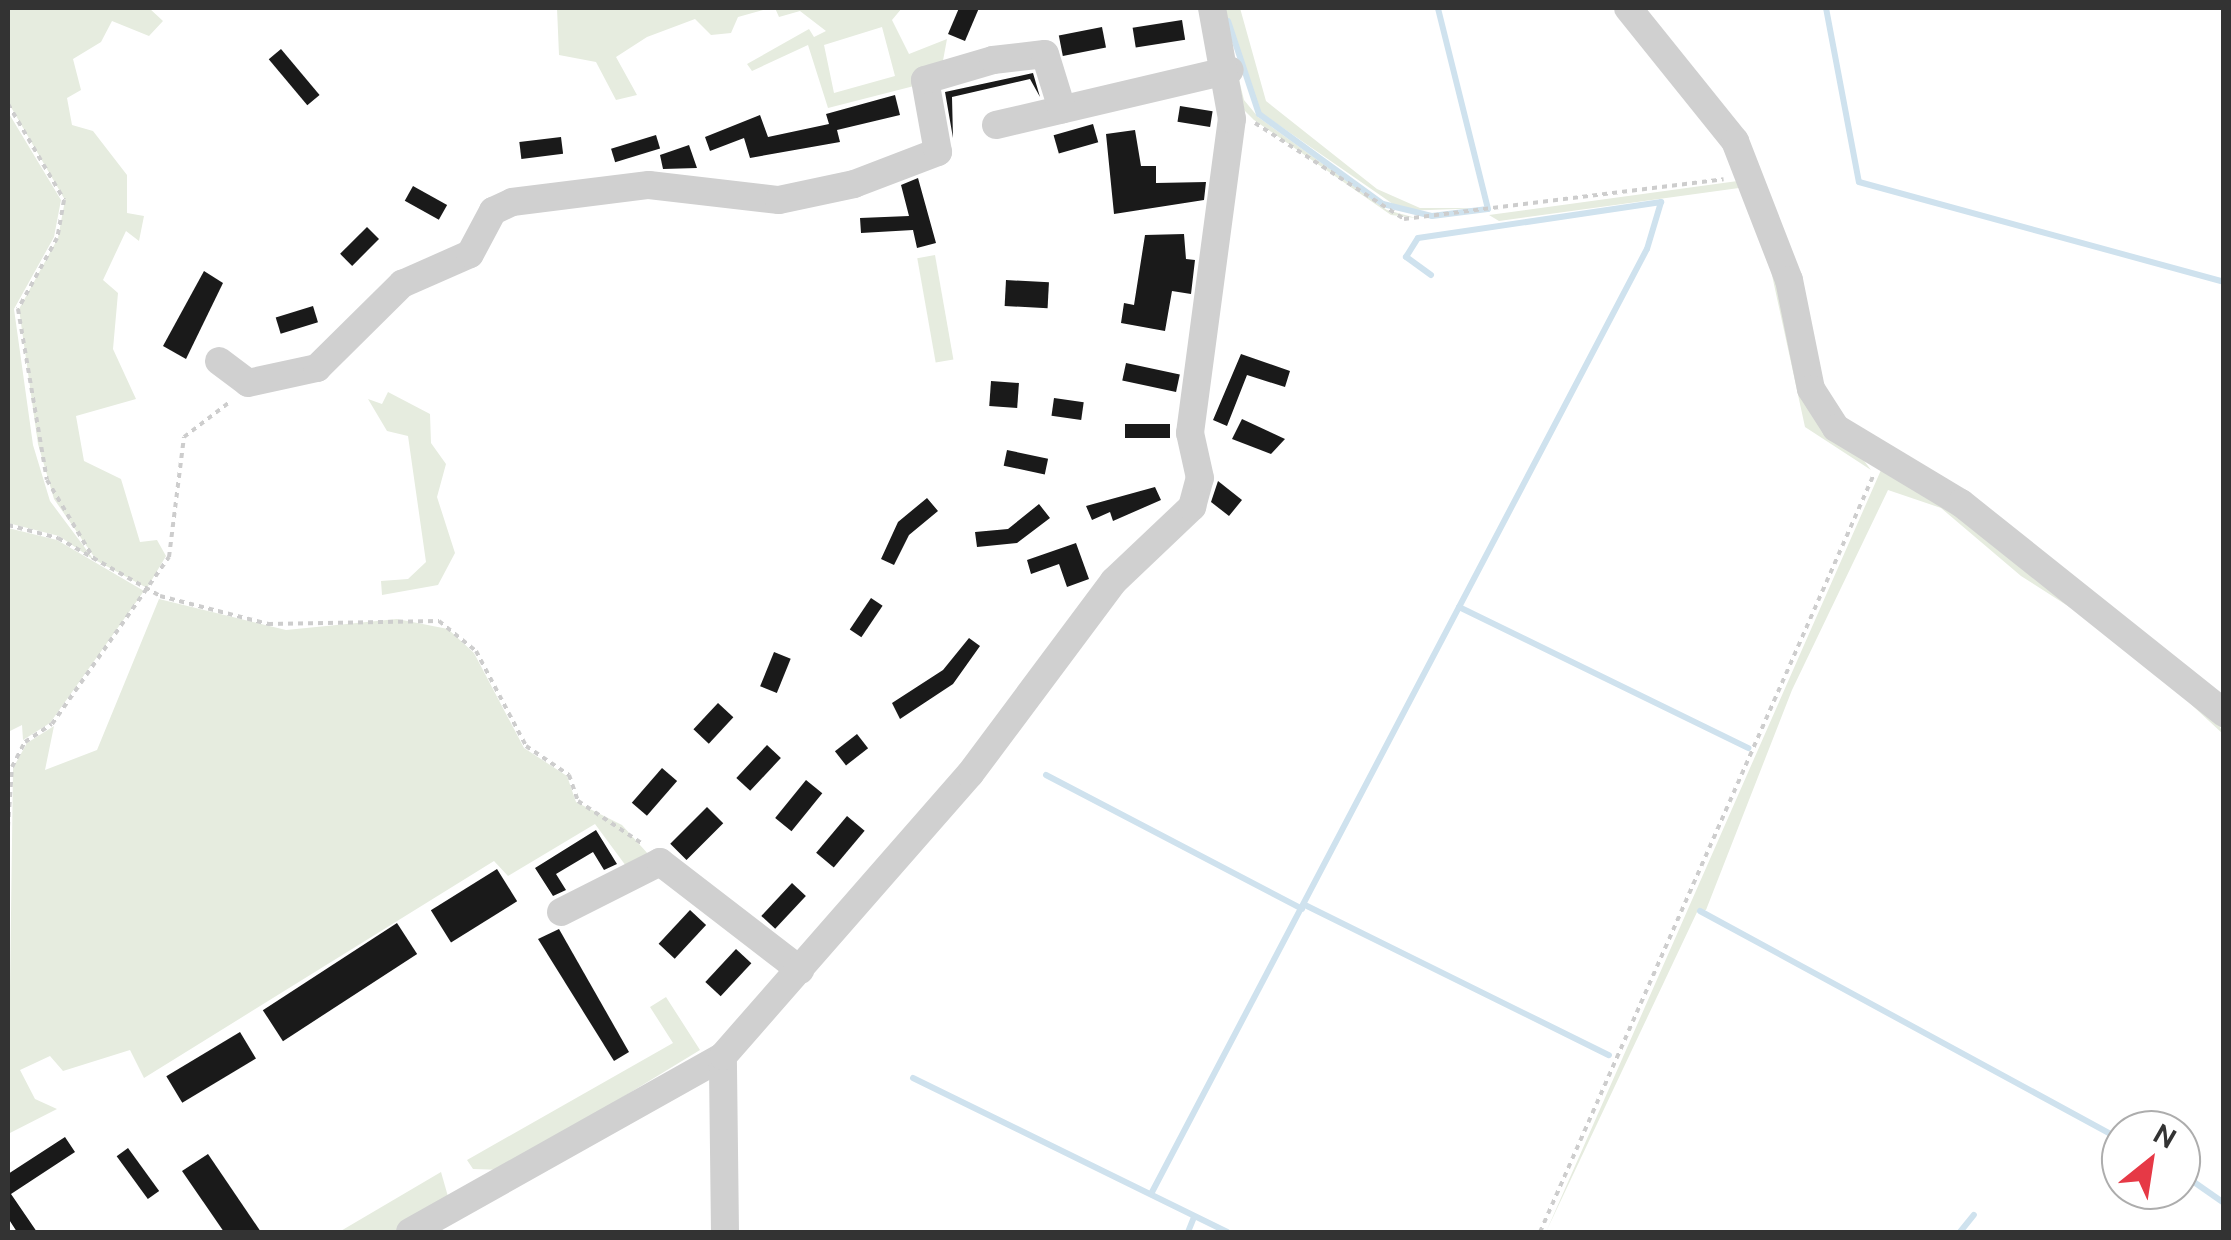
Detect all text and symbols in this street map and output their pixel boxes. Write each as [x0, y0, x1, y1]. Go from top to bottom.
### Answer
north arrow [2101, 1110, 2201, 1210]
text: N [2148, 1117, 2182, 1154]

